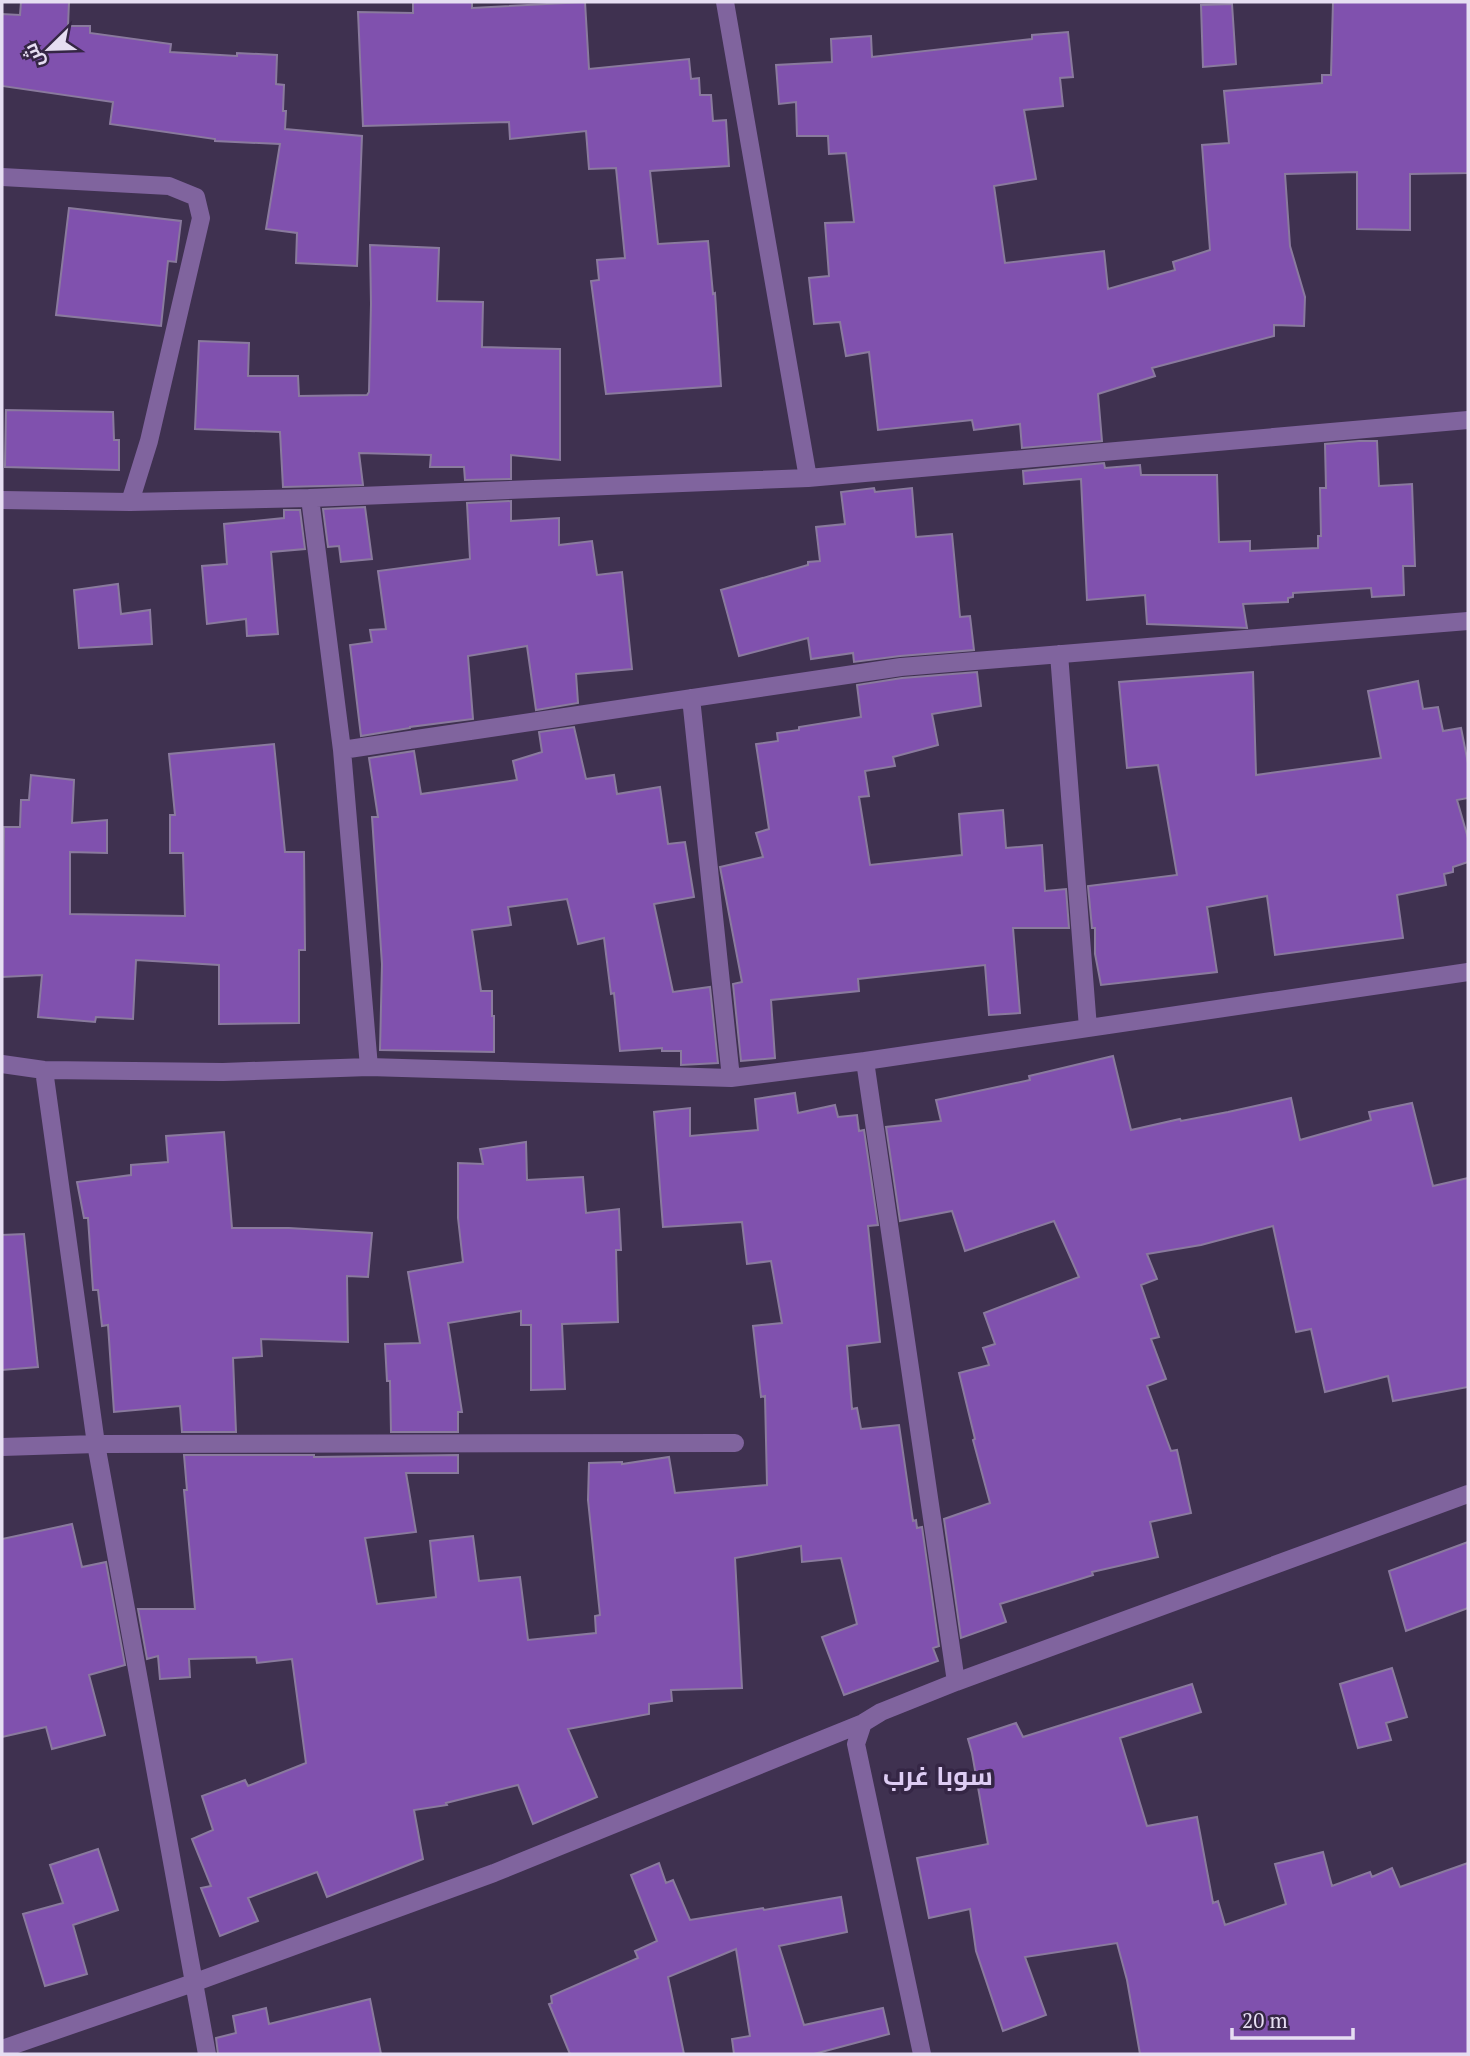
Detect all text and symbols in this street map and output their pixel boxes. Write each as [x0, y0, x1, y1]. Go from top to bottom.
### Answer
north arrow [14, 14, 84, 84]
text: ش [17, 40, 49, 72]
district label: سوبا غرب [883, 1758, 993, 1792]
scale bar [1232, 1996, 1353, 2040]
text: 20 m [1242, 2006, 1288, 2034]

